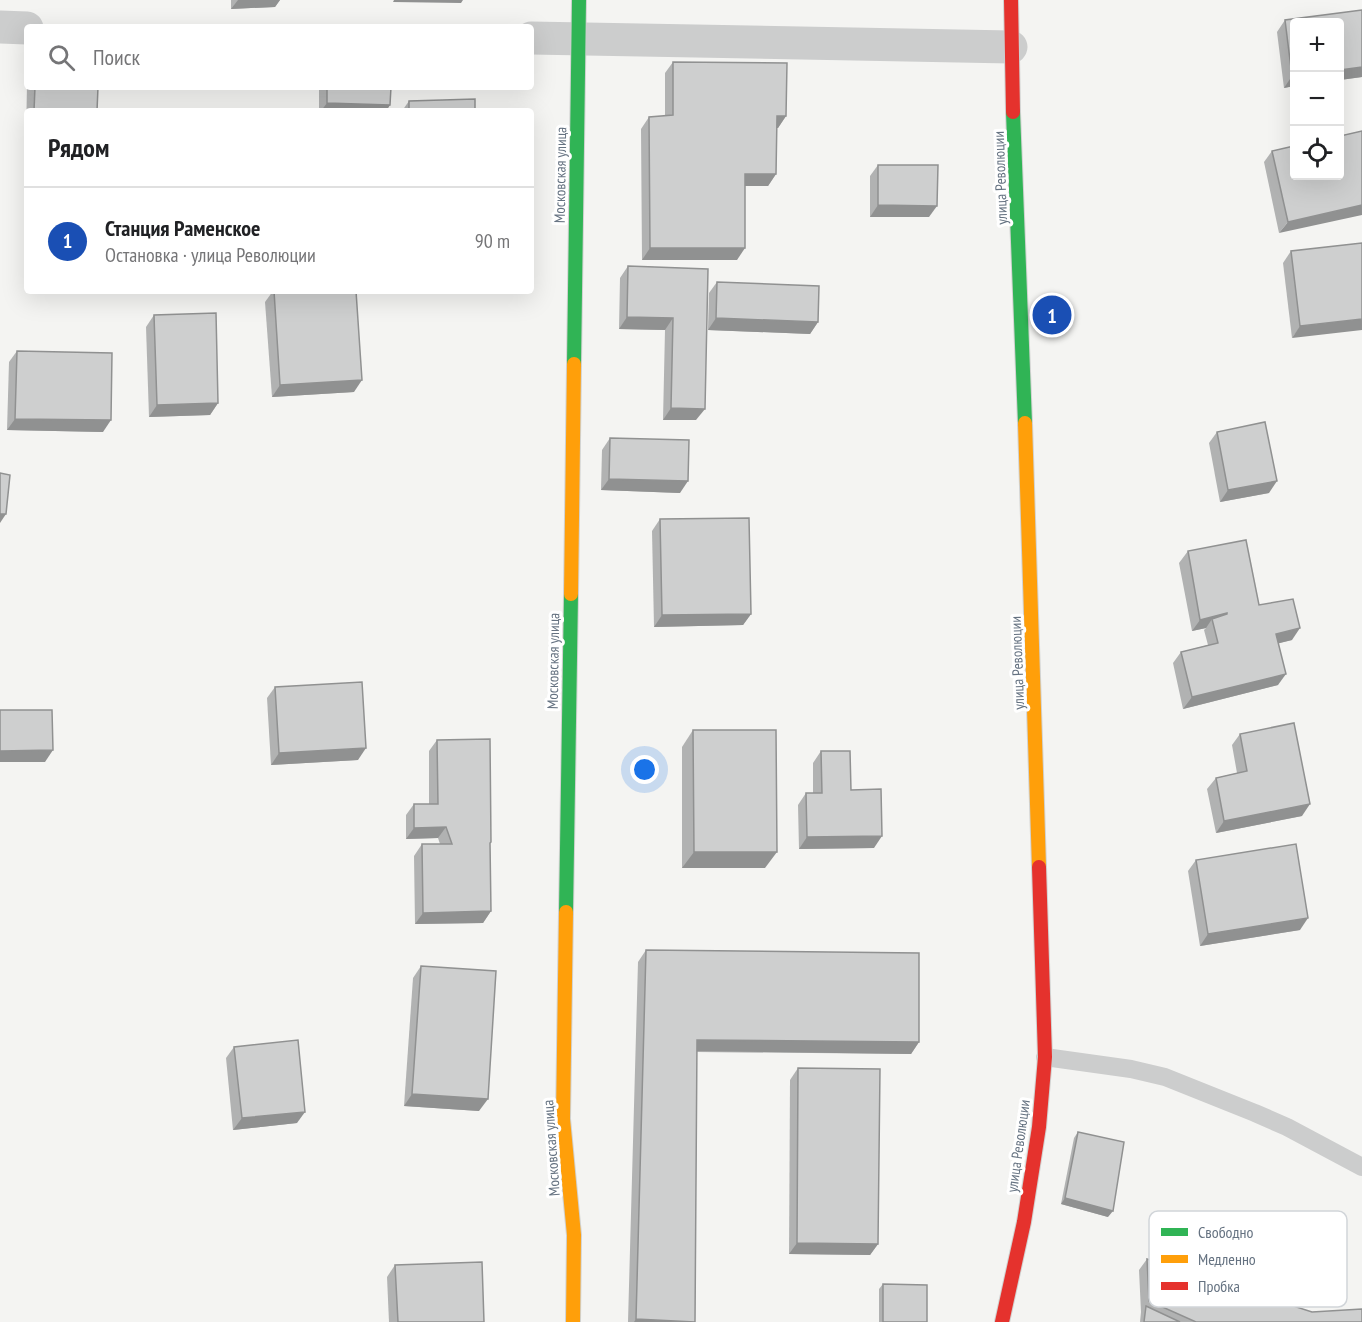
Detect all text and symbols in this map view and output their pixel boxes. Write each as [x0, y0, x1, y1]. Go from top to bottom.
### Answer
map controls [1290, 18, 1344, 180]
button: + [1290, 18, 1344, 72]
search box [24, 24, 534, 90]
icon: search [45, 41, 78, 74]
text: Поиск [93, 43, 140, 71]
button: − [1290, 72, 1344, 126]
button: locate [1290, 126, 1344, 180]
street label: Московская улица [550, 127, 570, 223]
text: Рядом [48, 131, 109, 164]
street label: улица Революции [989, 131, 1011, 225]
text: Станция Раменское [105, 214, 260, 242]
text: 1 [63, 228, 72, 254]
text: 90 m [475, 228, 510, 254]
text: Остановка · улица Революции [105, 242, 316, 268]
pin: 1 [1032, 292, 1072, 338]
street label: Московская улица [543, 613, 563, 709]
street label: улица Революции [1006, 616, 1028, 710]
your location [630, 755, 659, 784]
street label: улица Революции [1002, 1098, 1034, 1194]
street label: Московская улица [538, 1099, 564, 1197]
legend [1149, 1211, 1347, 1307]
text: Свободно [1198, 1222, 1253, 1242]
text: Медленно [1198, 1249, 1256, 1269]
text: Пробка [1198, 1276, 1240, 1296]

